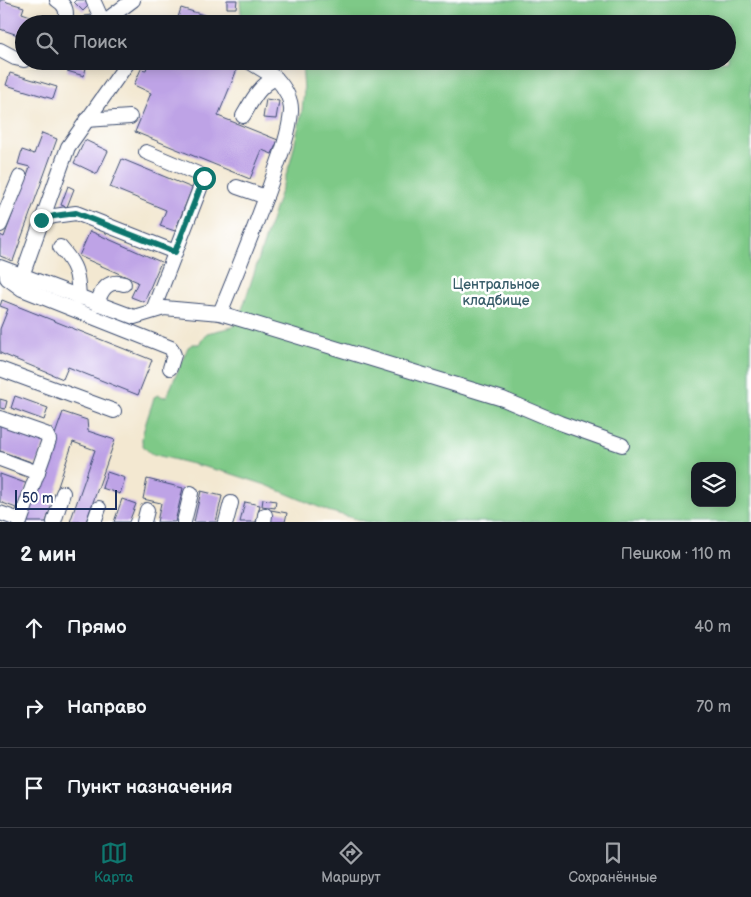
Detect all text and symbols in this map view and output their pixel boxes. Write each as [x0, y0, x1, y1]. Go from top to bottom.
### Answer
search box [15, 15, 736, 70]
icon: search [33, 29, 61, 57]
text: Поиск [73, 31, 127, 54]
route start [193, 167, 216, 190]
route end [30, 209, 53, 232]
park label: Центральное кладбище [452, 276, 540, 309]
map controls [691, 462, 736, 507]
button: layers [691, 462, 736, 507]
scale bar [15, 487, 118, 510]
text: 50 m [22, 490, 54, 507]
text: 2 мин [20, 542, 76, 567]
text: Пешком · 110 m [621, 545, 731, 564]
icon: ahead [20, 614, 48, 642]
text: Прямо [67, 616, 127, 639]
text: 40 m [694, 618, 731, 637]
icon: right [20, 694, 48, 722]
text: Направо [67, 696, 147, 719]
text: 70 m [696, 698, 731, 717]
icon: arrive [20, 774, 48, 802]
text: Пункт назначения [67, 776, 232, 799]
tab: Карта [94, 839, 133, 886]
tab: Маршрут [321, 839, 381, 886]
tab: Сохранённые [569, 839, 657, 886]

